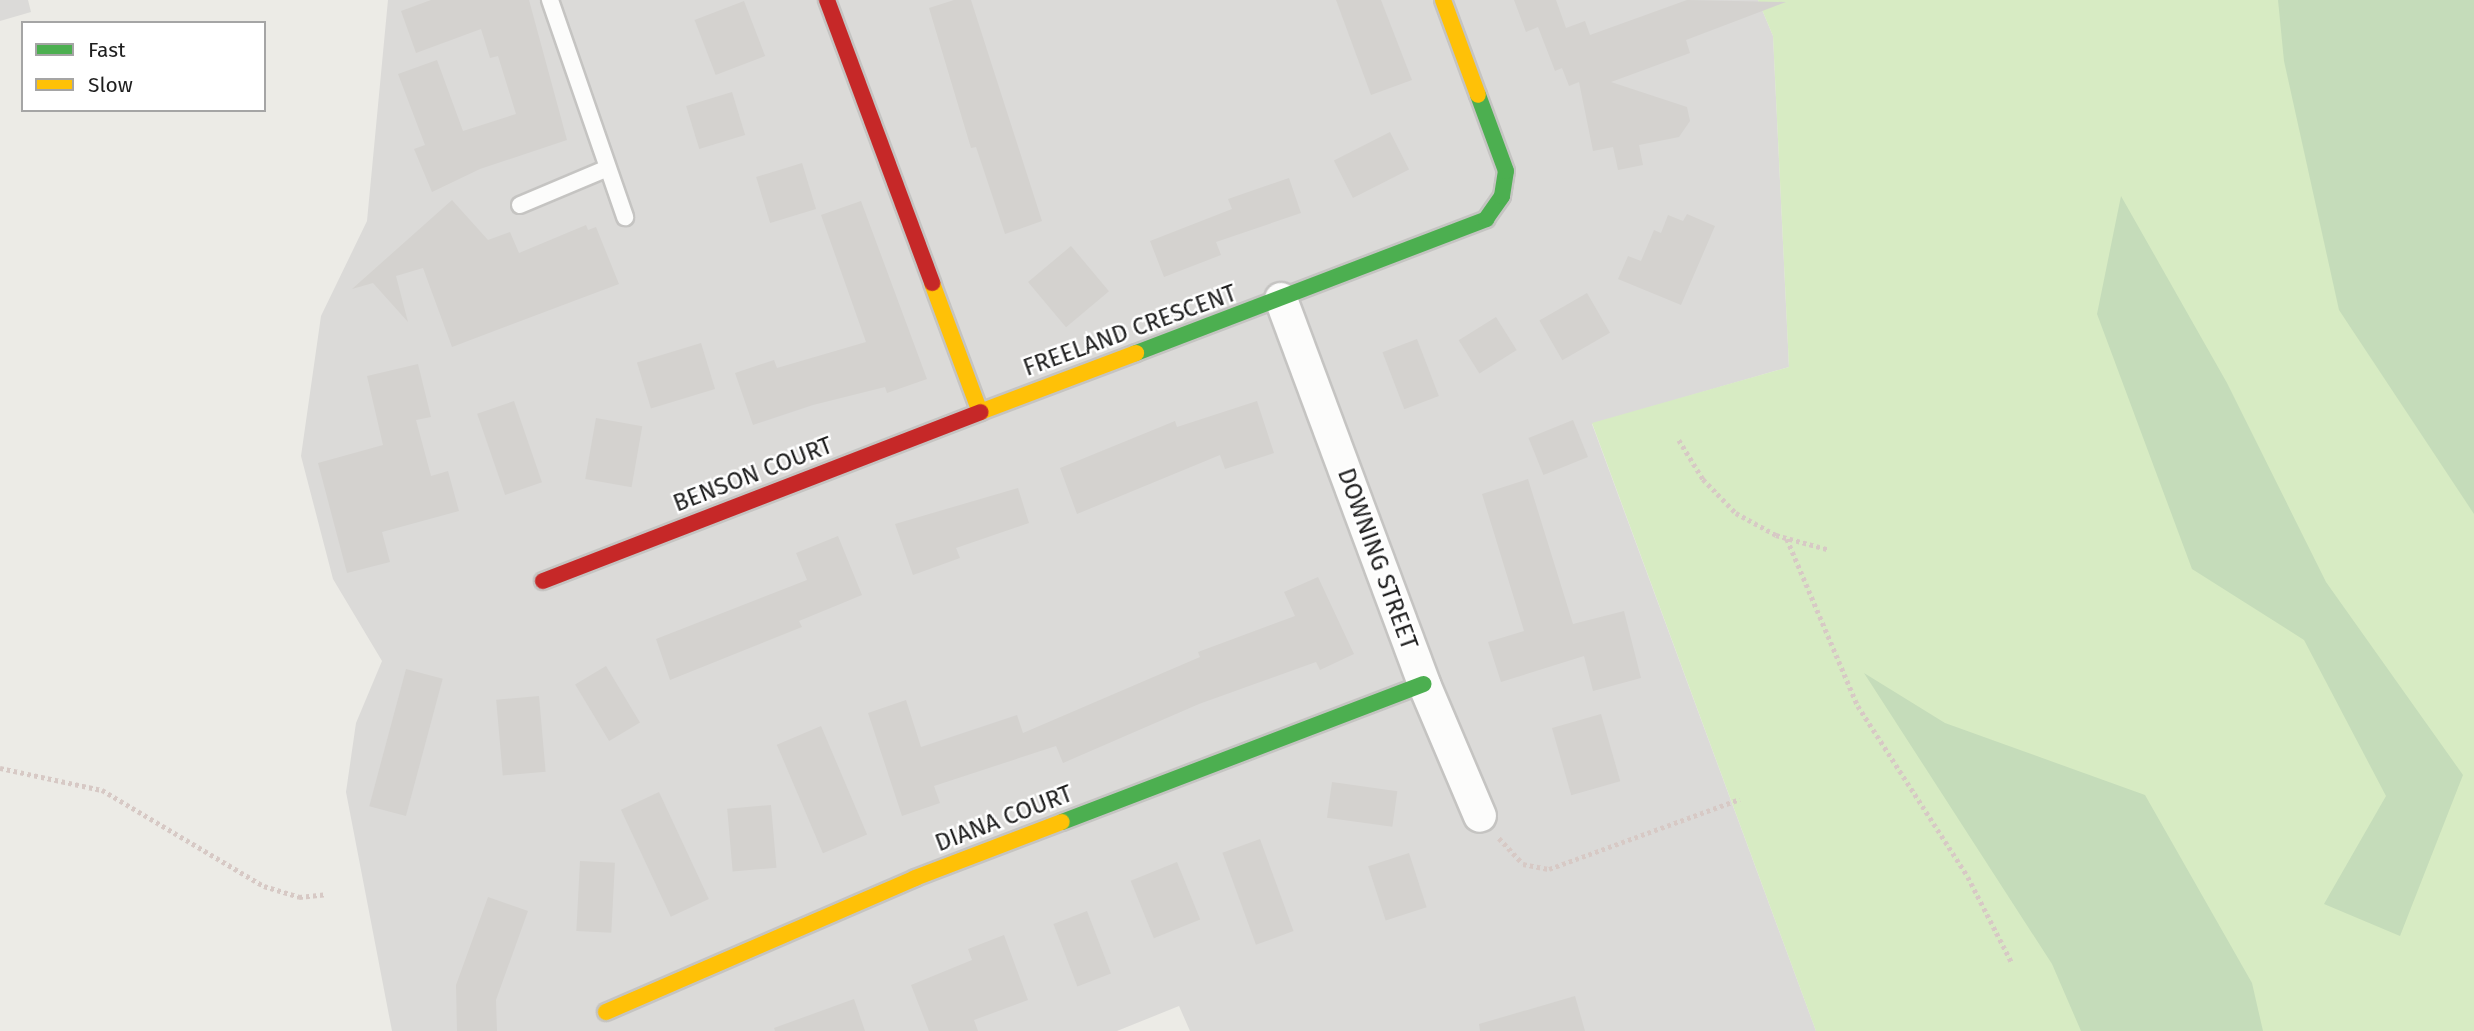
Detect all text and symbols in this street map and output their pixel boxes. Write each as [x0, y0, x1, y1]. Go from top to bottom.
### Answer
legend [21, 21, 266, 112]
text: Fast [88, 37, 126, 63]
text: Slow [88, 72, 133, 98]
street label: FREELAND CRESCENT [1020, 279, 1240, 383]
street label: BENSON COURT [669, 431, 837, 519]
street label: DOWNING STREET [1331, 464, 1423, 654]
street label: DIANA COURT [931, 780, 1077, 858]

